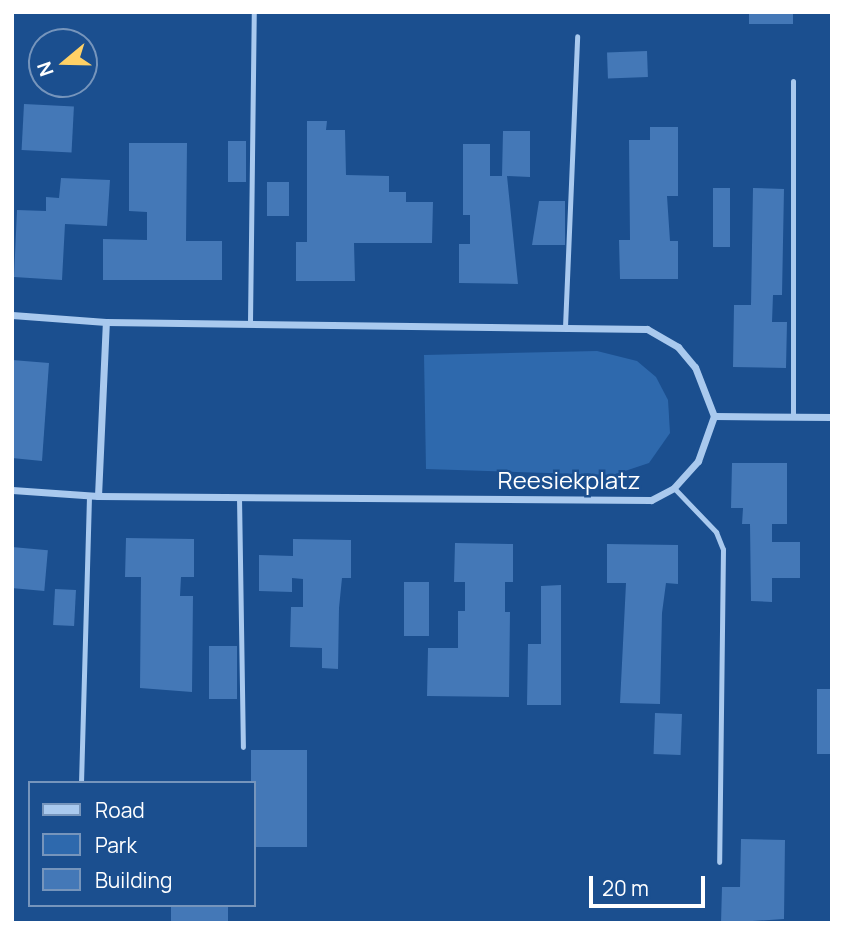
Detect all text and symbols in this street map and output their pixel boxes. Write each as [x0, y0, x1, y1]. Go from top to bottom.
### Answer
north arrow [28, 28, 98, 98]
text: N [31, 58, 60, 80]
street label: Reesiekplatz [498, 466, 640, 494]
legend [28, 781, 256, 907]
text: Road [95, 796, 145, 824]
text: Park [95, 831, 137, 859]
scale bar [592, 862, 708, 906]
text: Building [95, 866, 172, 894]
text: 20 m [602, 874, 649, 902]

